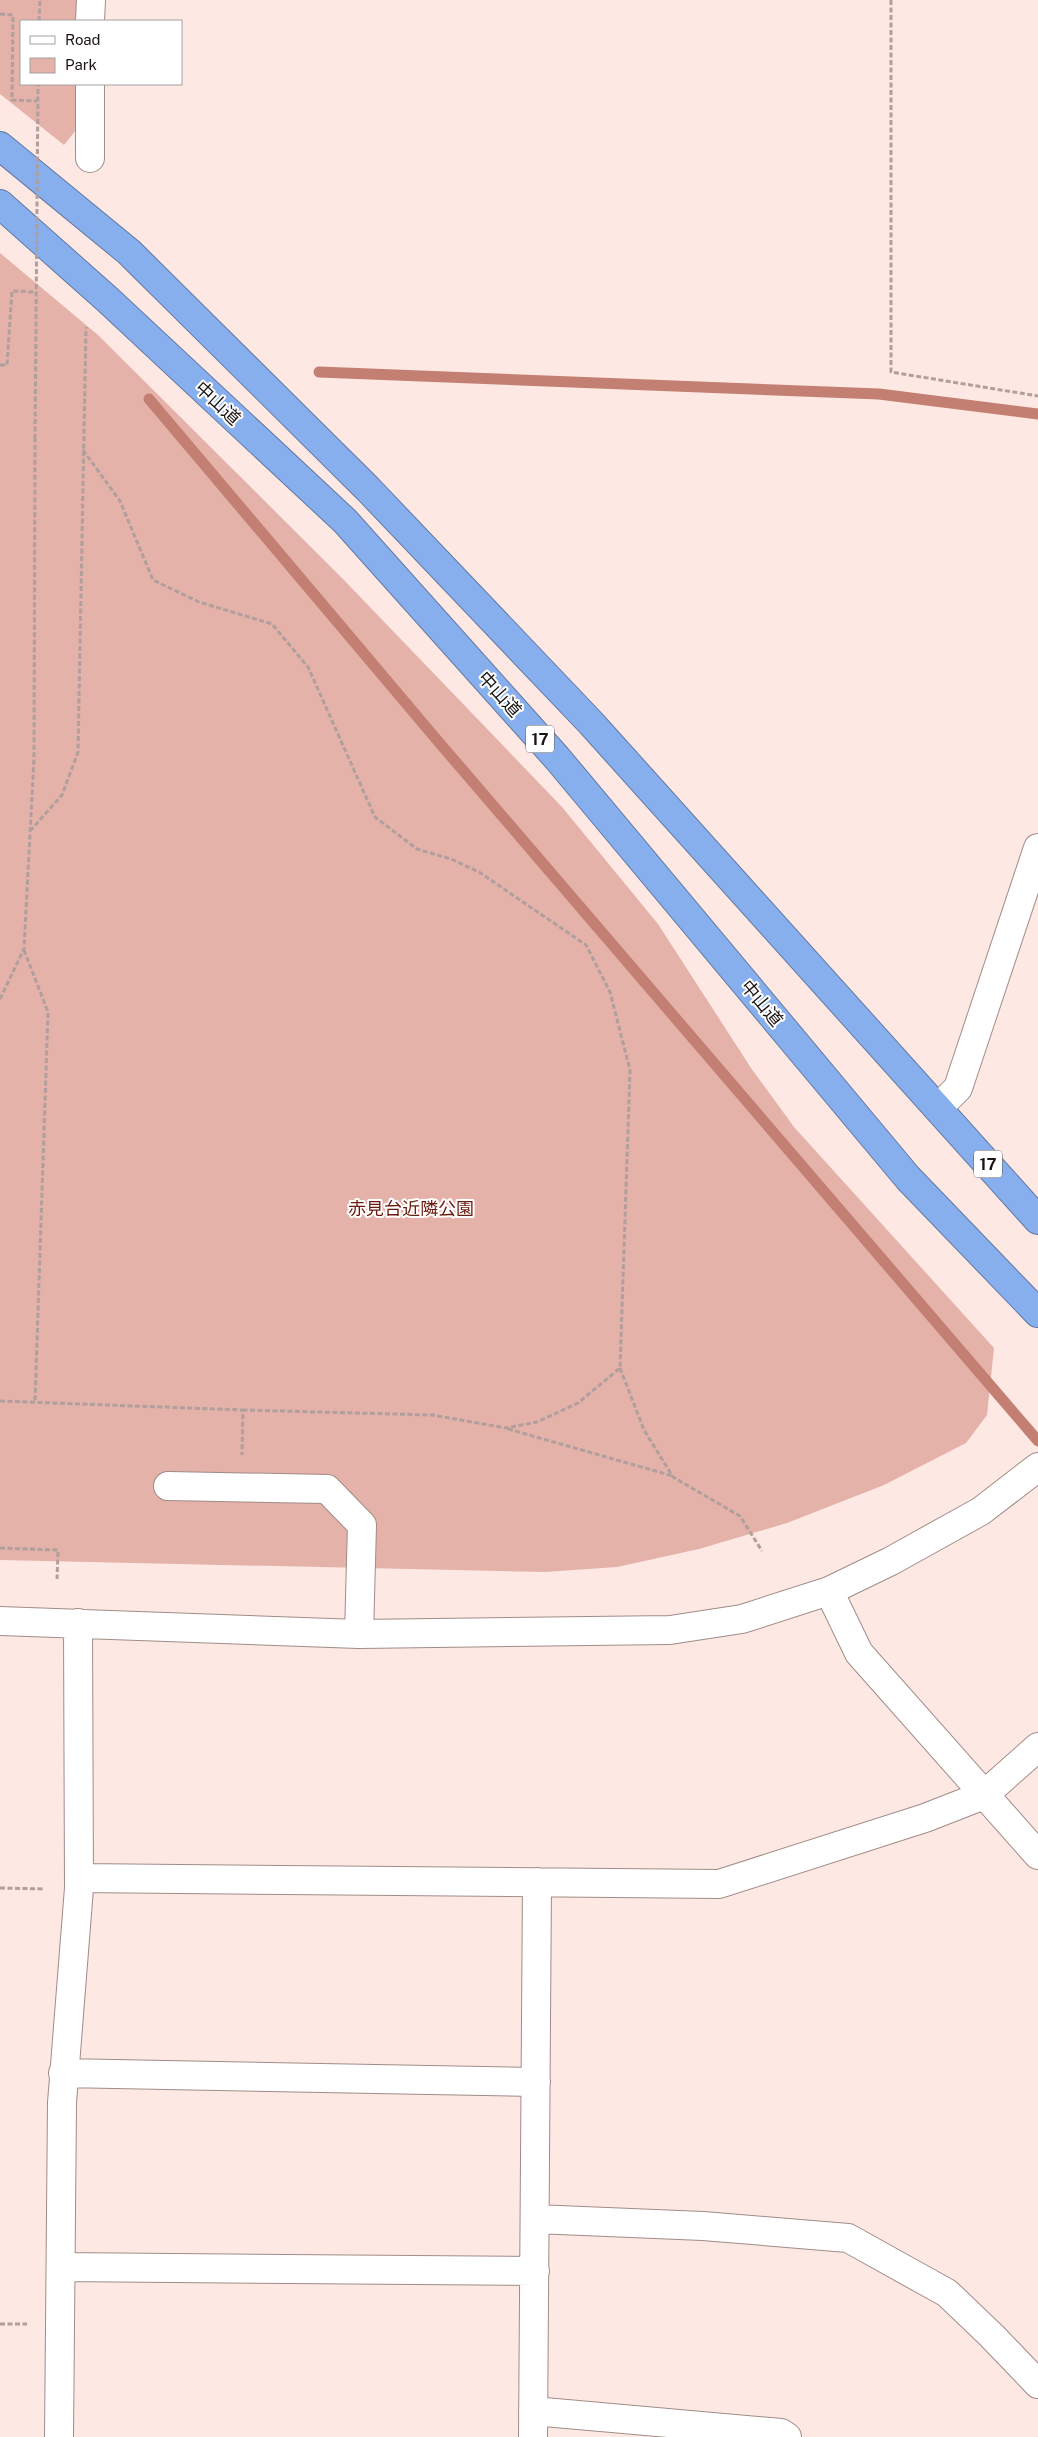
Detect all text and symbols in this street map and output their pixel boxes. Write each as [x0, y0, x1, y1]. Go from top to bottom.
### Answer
legend [20, 20, 182, 85]
text: Road [65, 31, 101, 48]
text: Park [65, 56, 97, 73]
street label: 中山道 [191, 377, 245, 429]
street label: 中山道 [474, 667, 526, 721]
road number: 17 [526, 726, 554, 752]
street label: 中山道 [737, 976, 787, 1030]
road number: 17 [974, 1150, 1002, 1178]
park label: 赤見台近隣公園 [348, 1198, 474, 1219]

